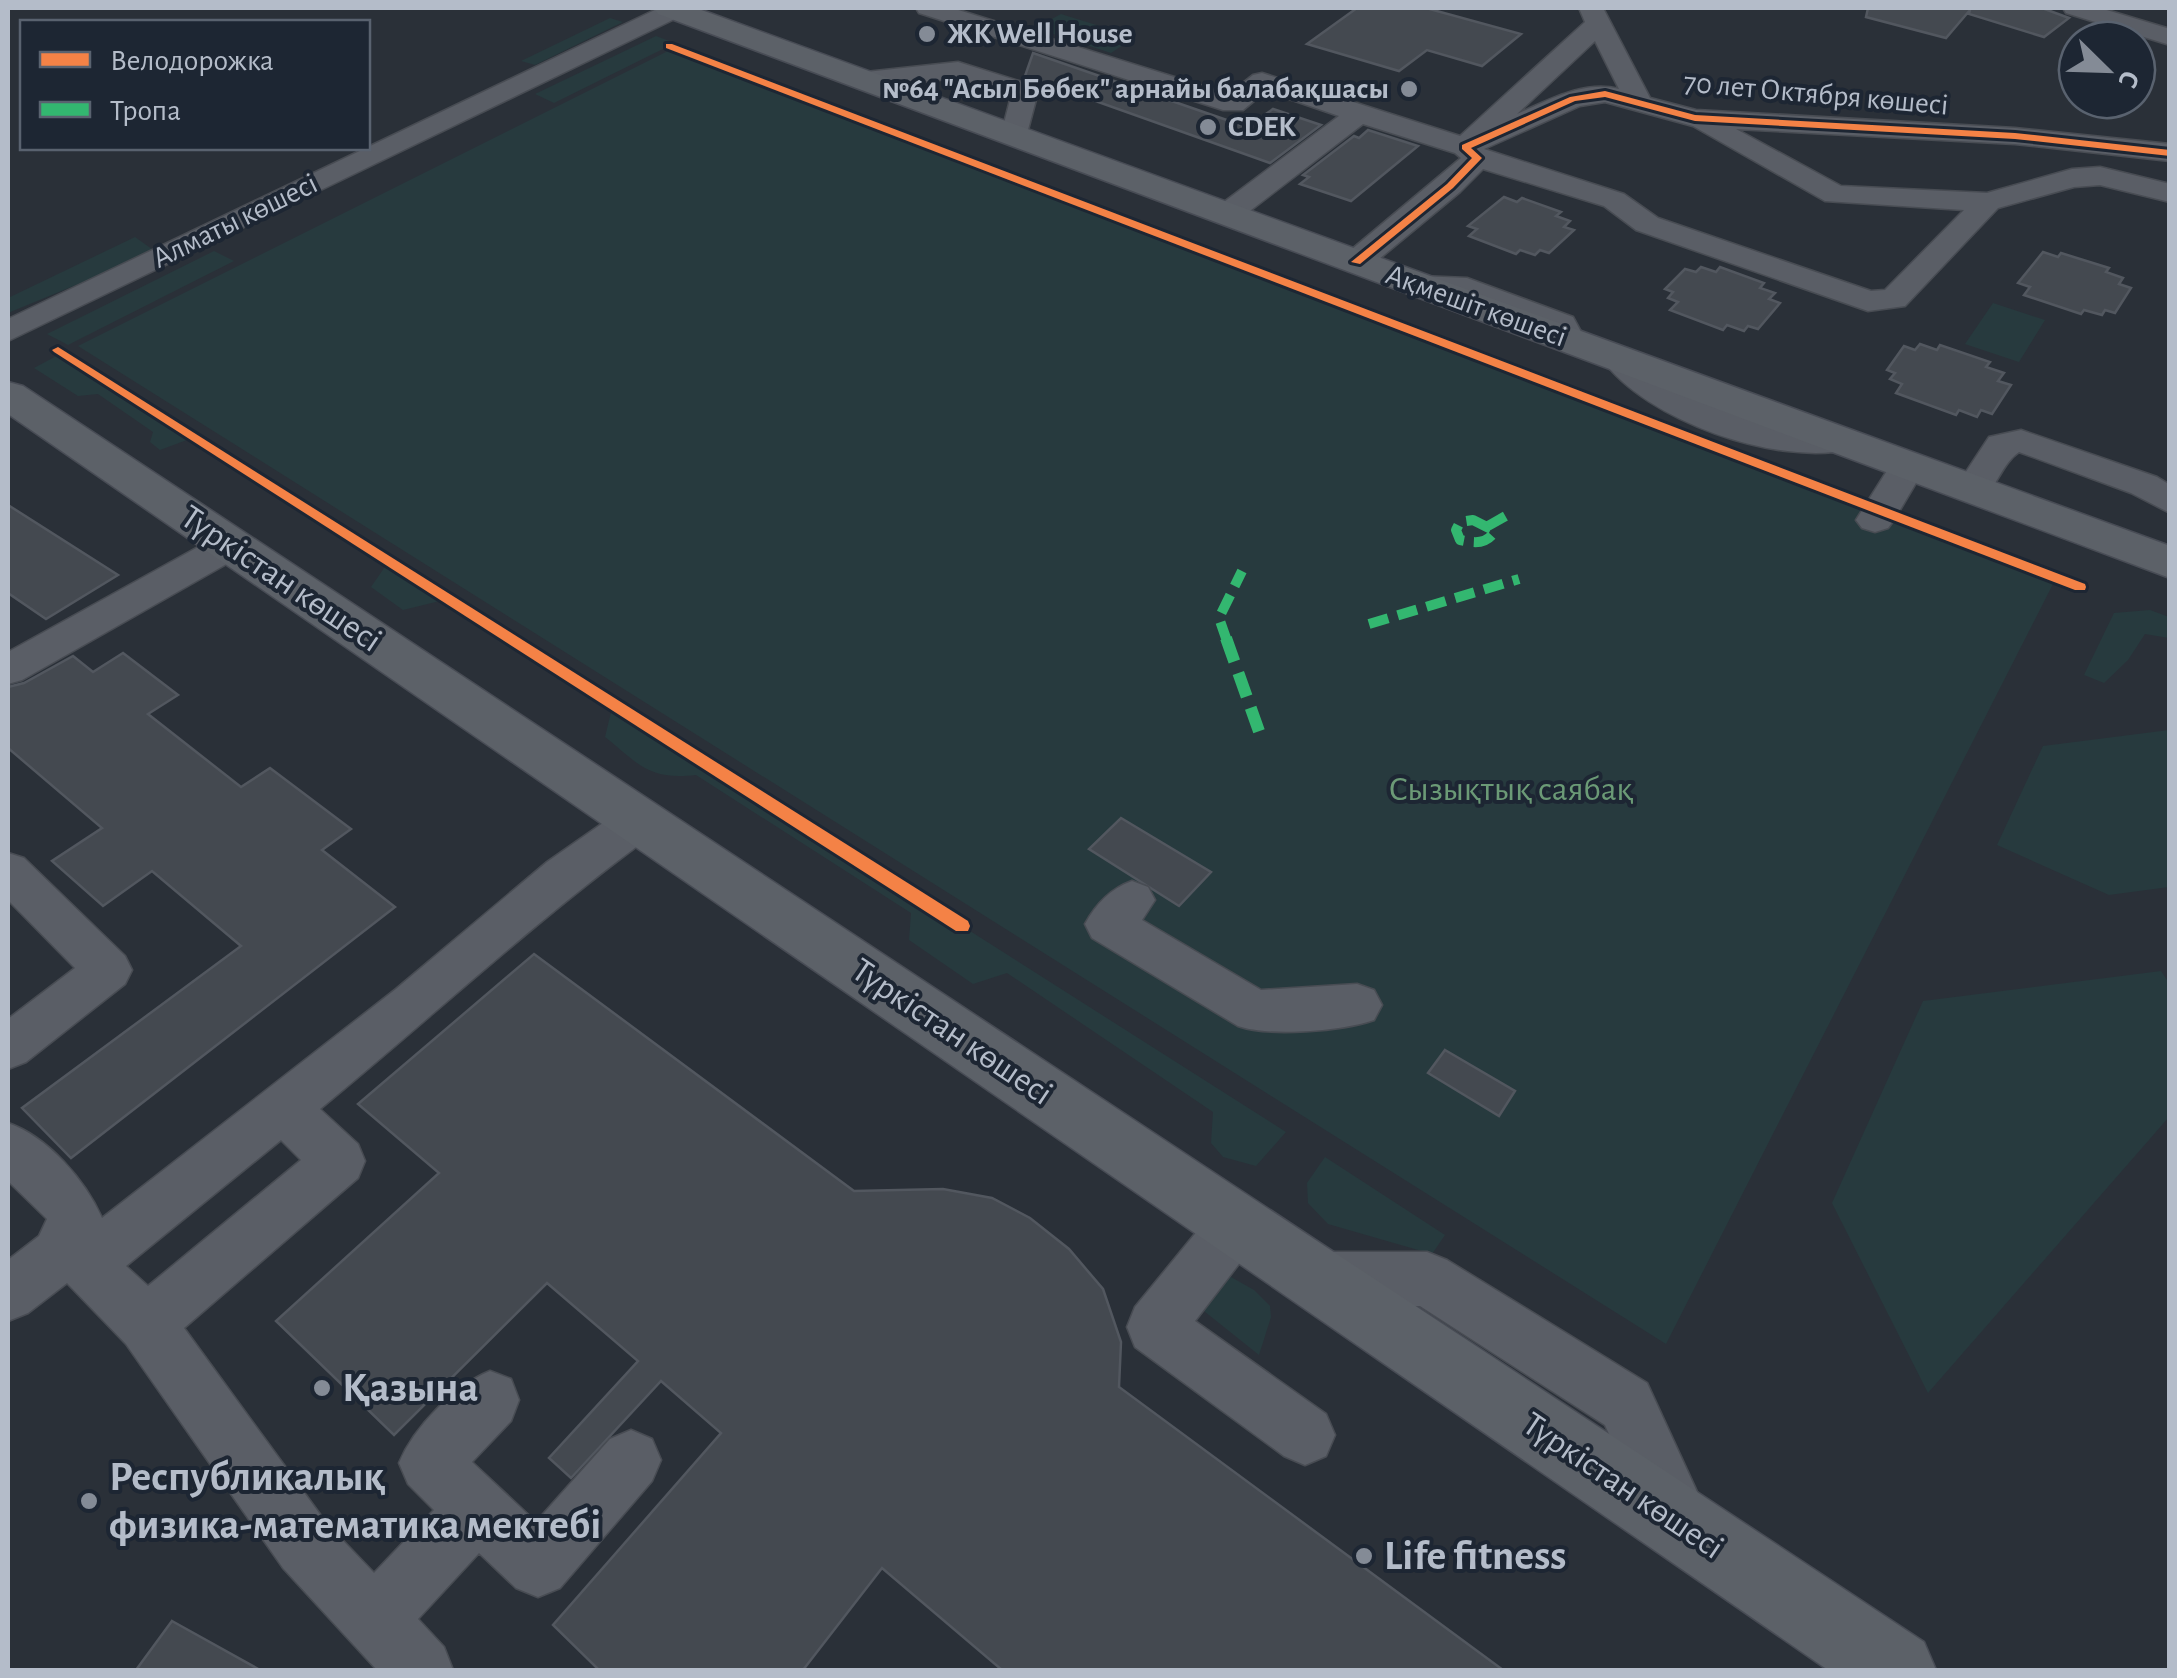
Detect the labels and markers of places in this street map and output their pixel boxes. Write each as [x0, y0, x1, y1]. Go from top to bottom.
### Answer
place label: ЖК Well House [947, 19, 1133, 49]
marker: ЖК Well House [916, 23, 938, 45]
place label: №64 "Асыл Бөбек" арнайы балабақшасы [882, 74, 1389, 104]
marker: №64 "Асыл Бөбек" арнайы балабақшасы [1398, 78, 1420, 100]
place label: CDEK [1228, 112, 1296, 142]
marker: CDEK [1197, 116, 1219, 138]
place label: Қазына [342, 1367, 478, 1409]
marker: Қазына [311, 1377, 333, 1399]
place label: Республикалық физика-математика мектебі [109, 1456, 601, 1546]
marker: Республикалық физика-математика мектебі [78, 1490, 100, 1512]
place label: Life fitness [1384, 1535, 1566, 1577]
marker: Life fitness [1353, 1545, 1375, 1567]

